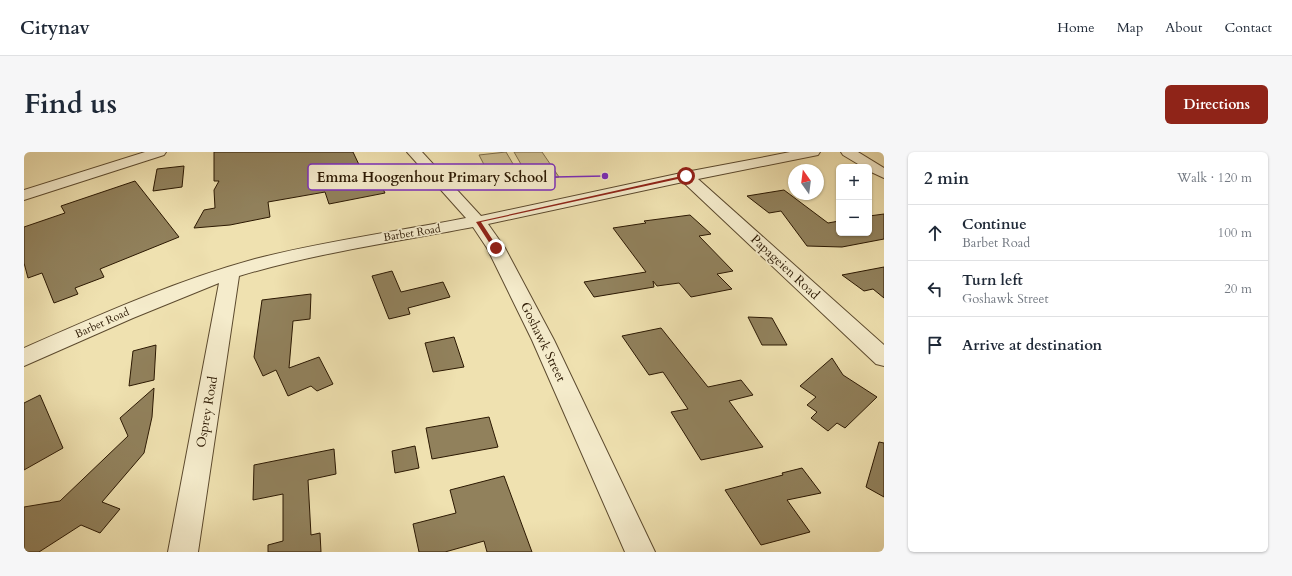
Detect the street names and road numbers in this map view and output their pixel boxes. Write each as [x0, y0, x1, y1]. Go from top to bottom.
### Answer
street label: Barbet Road [382, 221, 442, 245]
street label: Papageien Road [747, 230, 823, 304]
street label: Goshawk Street [516, 299, 570, 385]
street label: Barbet Road [73, 304, 132, 342]
street label: Osprey Road [192, 375, 222, 449]

